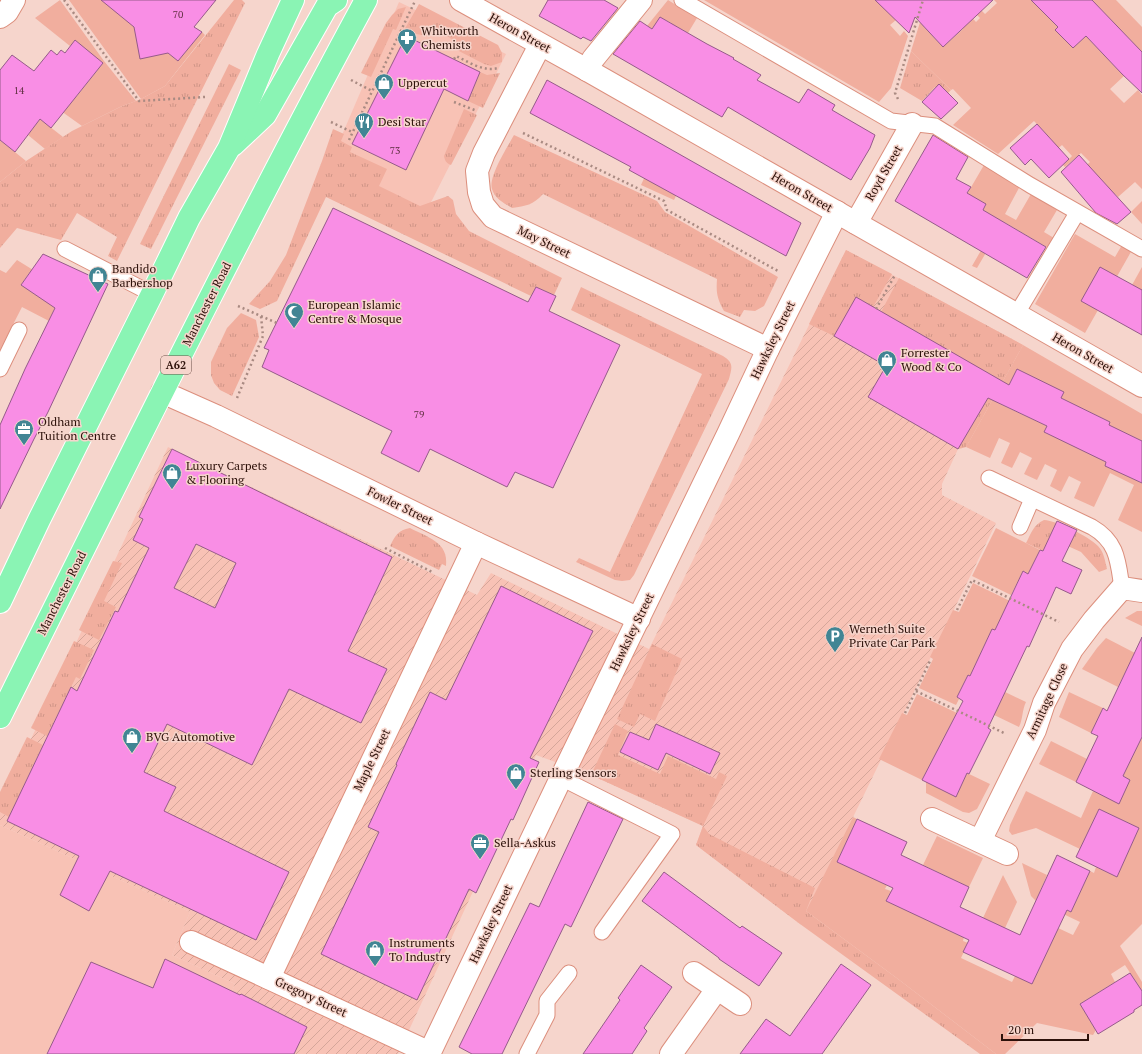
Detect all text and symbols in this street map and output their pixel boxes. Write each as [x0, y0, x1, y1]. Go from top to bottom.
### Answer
house number: 70 [173, 8, 183, 21]
street label: Heron Street [487, 10, 554, 56]
place label: Whitworth Chemists [421, 23, 479, 52]
pharmacy icon: Whitworth Chemists [396, 27, 418, 55]
shop icon: Uppercut [373, 72, 395, 100]
place label: Uppercut [398, 75, 448, 90]
house number: 14 [14, 84, 25, 97]
restaurant icon: Desi Star [353, 111, 375, 139]
place label: Desi Star [378, 114, 426, 129]
street label: Royd Street [862, 142, 906, 203]
house number: 73 [390, 144, 400, 157]
street label: Heron Street [769, 168, 836, 215]
street label: May Street [515, 222, 574, 261]
street label: Manchester Road [179, 259, 234, 348]
place label: Bandido Barbershop [112, 261, 173, 290]
shop icon: Bandido Barbershop [87, 265, 109, 293]
place label: European Islamic Centre & Mosque [308, 297, 402, 326]
street label: Hawksley Street [747, 298, 798, 381]
mosque icon: European Islamic Centre & Mosque [283, 301, 305, 329]
street label: Heron Street [1050, 329, 1117, 376]
place label: Forrester Wood & Co [901, 345, 962, 374]
shop icon: Forrester Wood & Co [876, 349, 898, 377]
road number: A62 [161, 356, 191, 374]
house number: 79 [414, 408, 424, 421]
place label: Oldham Tuition Centre [38, 414, 116, 443]
office icon: Oldham Tuition Centre [13, 418, 35, 446]
place label: Luxury Carpets & Flooring [186, 458, 267, 487]
shop icon: Luxury Carpets & Flooring [161, 462, 183, 490]
street label: Fowler Street [365, 483, 436, 528]
street label: Manchester Road [34, 548, 89, 637]
street label: Hawksley Street [606, 590, 657, 673]
place label: Werneth Suite Private Car Park [849, 621, 936, 650]
parking icon: Werneth Suite Private Car Park [824, 625, 846, 653]
street label: Armitage Close [1022, 661, 1071, 741]
shop icon: BVG Automotive [121, 726, 143, 754]
street label: Maple Street [350, 726, 393, 794]
place label: BVG Automotive [146, 729, 235, 744]
shop icon: Sterling Sensors [505, 762, 527, 790]
place label: Sterling Sensors [530, 765, 616, 780]
office icon: Sella-Askus [469, 832, 491, 860]
place label: Sella-Askus [494, 835, 556, 850]
street label: Hawksley Street [466, 881, 516, 966]
place label: Instruments To Industry [389, 935, 455, 964]
shop icon: Instruments To Industry [364, 939, 386, 967]
street label: Gregory Street [273, 973, 350, 1020]
scale bar [1002, 1016, 1088, 1042]
text: 20 m [1008, 1022, 1035, 1037]

